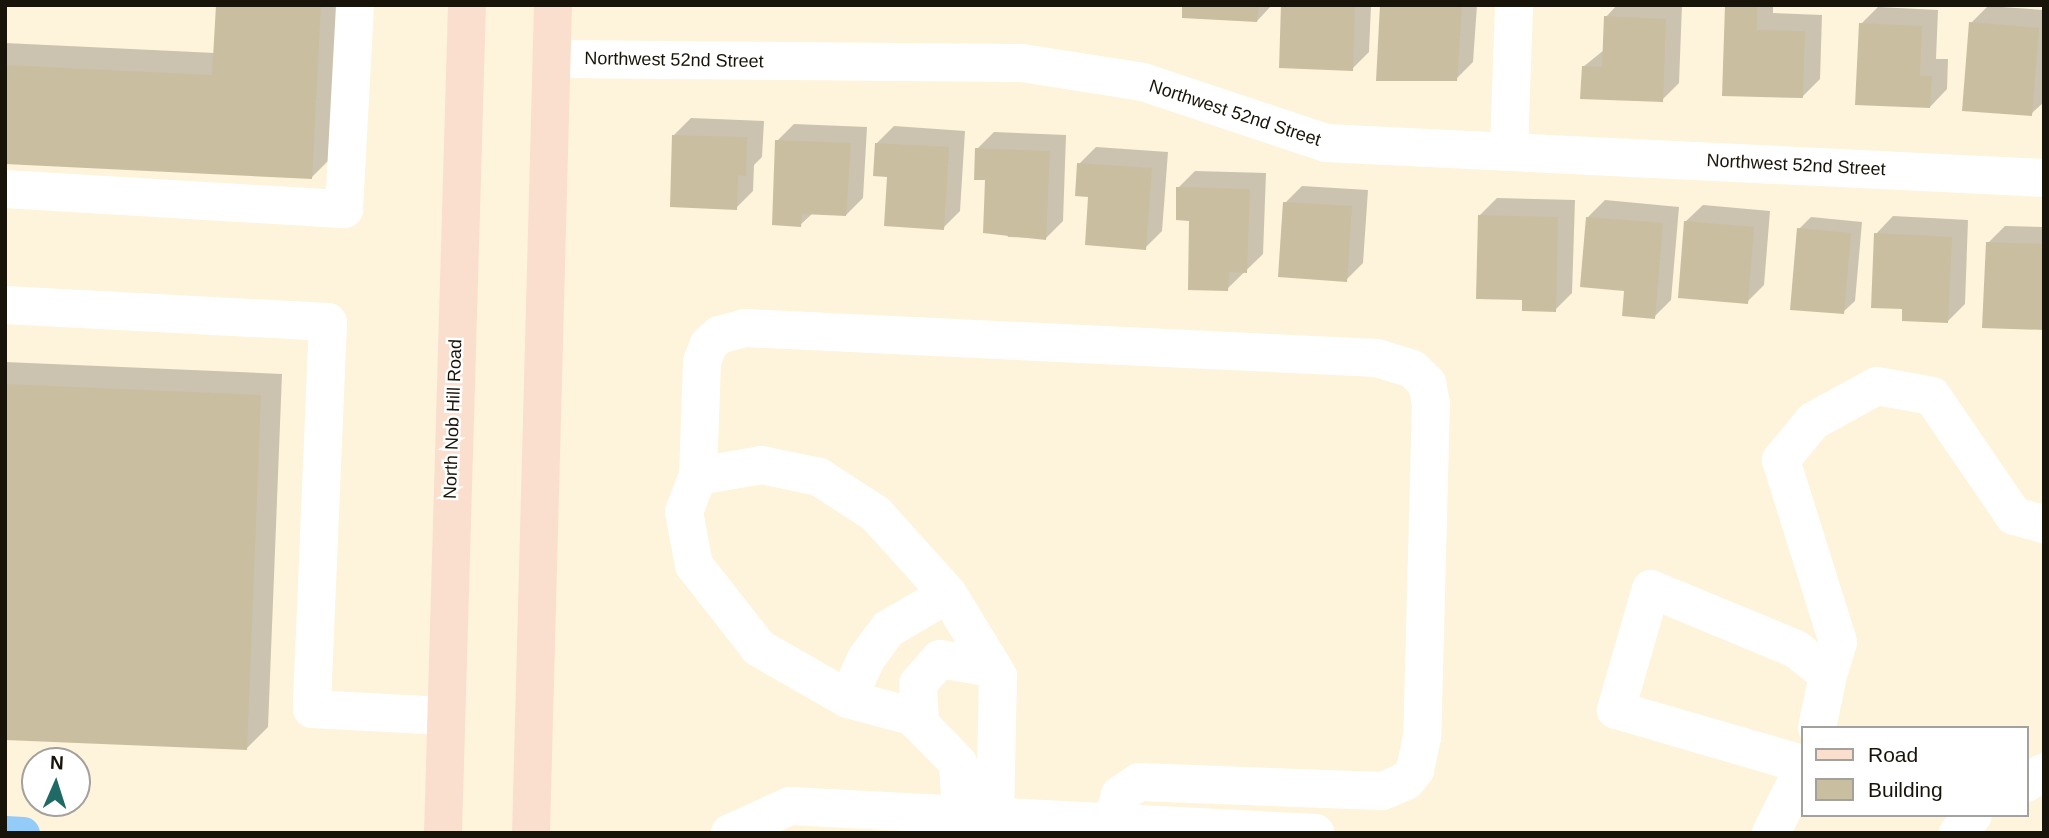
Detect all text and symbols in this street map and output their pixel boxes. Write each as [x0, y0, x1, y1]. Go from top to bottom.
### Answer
street label: Northwest 52nd Street [584, 48, 764, 72]
street label: Northwest 52nd Street [1146, 75, 1324, 151]
street label: Northwest 52nd Street [1706, 150, 1886, 180]
street label: North Nob Hill Road [439, 339, 467, 499]
legend [1800, 726, 2028, 817]
text: Road [1868, 743, 1918, 766]
north arrow [21, 747, 91, 817]
text: N [50, 752, 64, 773]
text: Building [1868, 778, 1943, 801]

